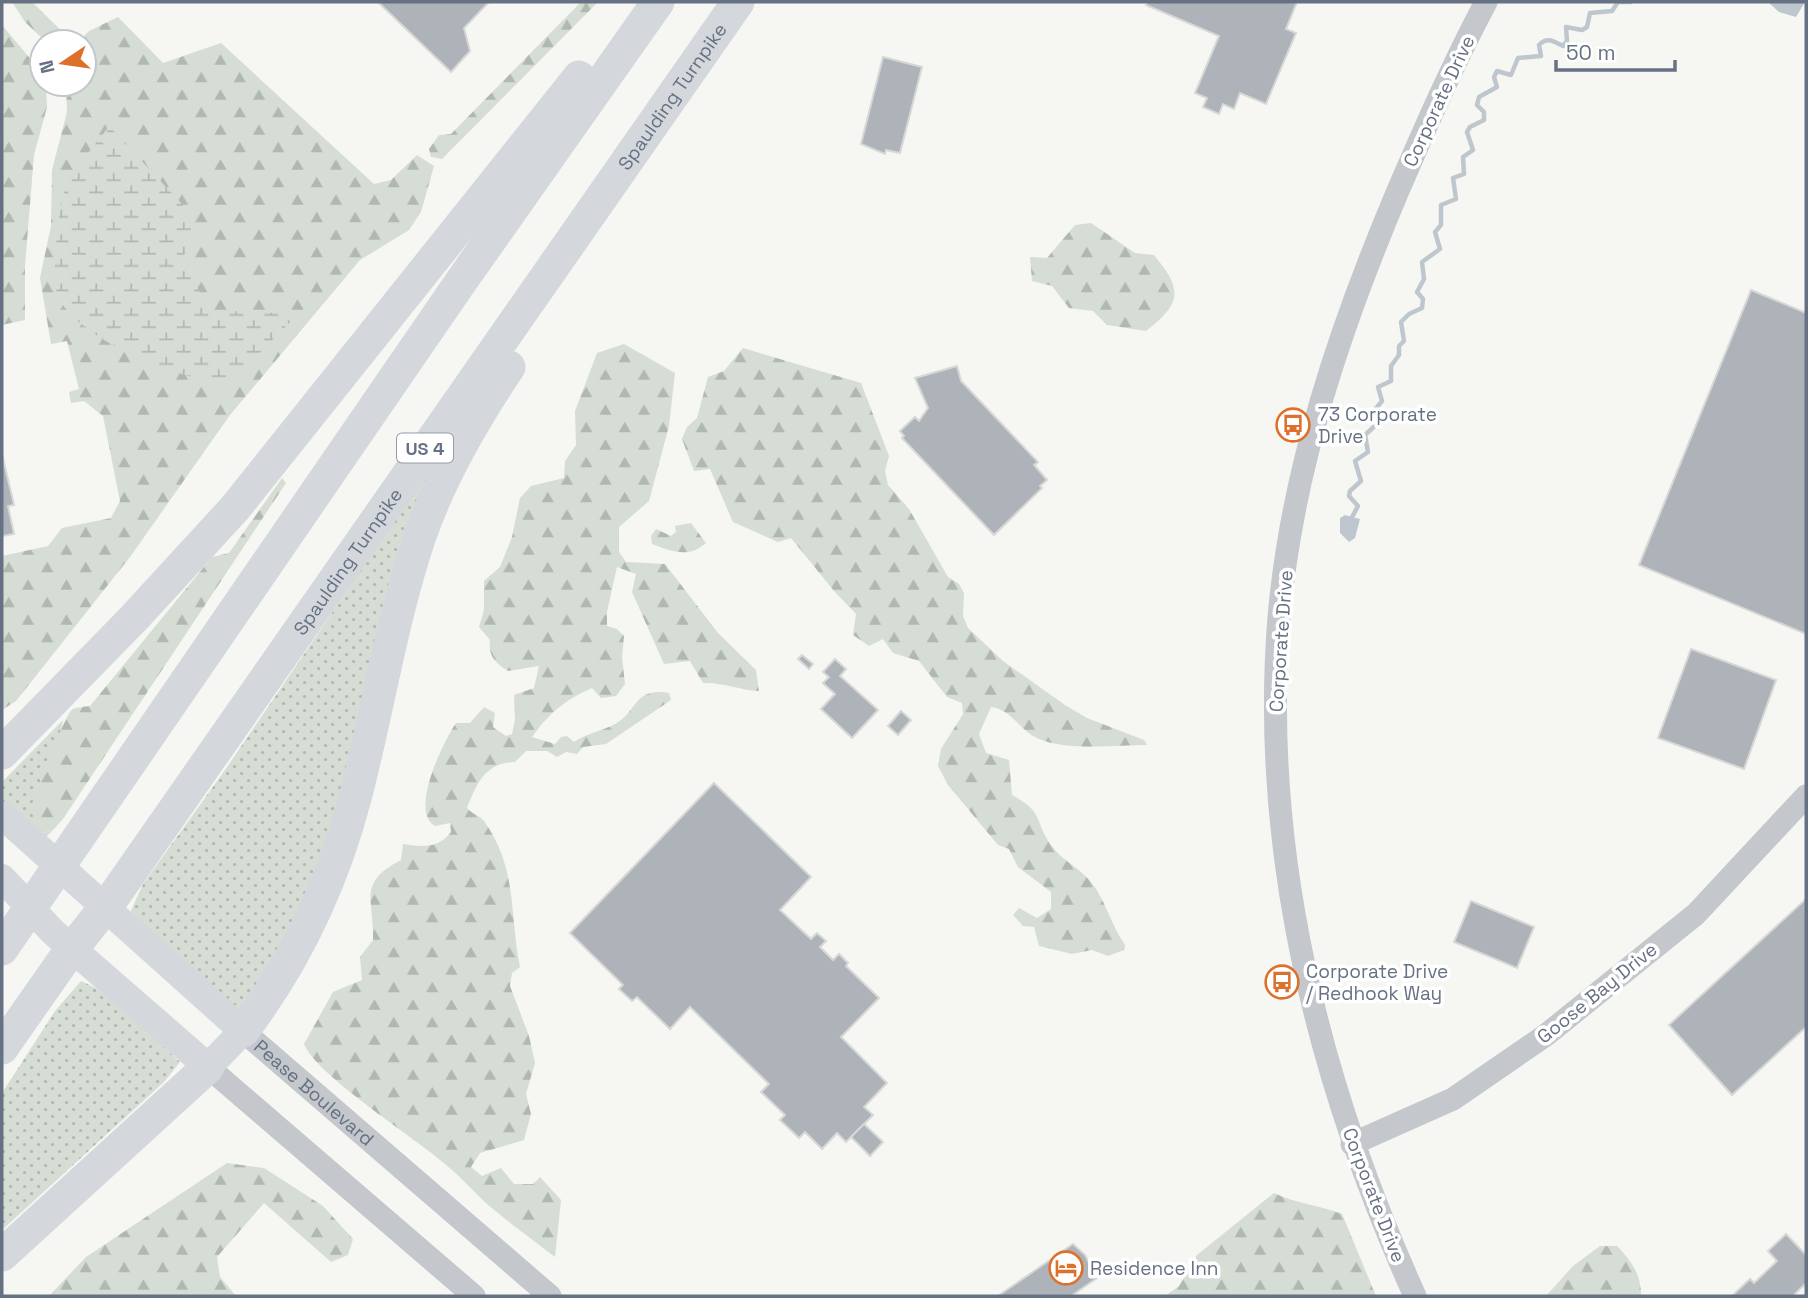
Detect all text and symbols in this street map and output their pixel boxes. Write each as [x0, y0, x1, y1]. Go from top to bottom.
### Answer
street label: Spaulding Turnpike [612, 18, 732, 175]
north arrow [28, 28, 98, 98]
scale bar [1556, 28, 1675, 72]
street label: Corporate Drive [1398, 31, 1480, 171]
text: 50 m [1566, 39, 1616, 66]
text: N [33, 58, 61, 76]
place label: 73 Corporate Drive [1318, 402, 1437, 449]
bus stop icon: 73 Corporate Drive [1274, 406, 1312, 444]
road number: US 4 [397, 434, 453, 462]
street label: Spaulding Turnpike [288, 483, 408, 640]
street label: Corporate Drive [1264, 569, 1298, 713]
street label: Goose Bay Drive [1532, 937, 1662, 1049]
place label: Corporate Drive / Redhook Way [1306, 959, 1448, 1006]
bus stop icon: Corporate Drive / Redhook Way [1263, 963, 1301, 1001]
street label: Pease Boulevard [249, 1034, 379, 1151]
street label: Corporate Drive [1337, 1124, 1411, 1266]
hotel icon: Residence Inn [1047, 1249, 1085, 1287]
place label: Residence Inn [1090, 1256, 1218, 1281]

